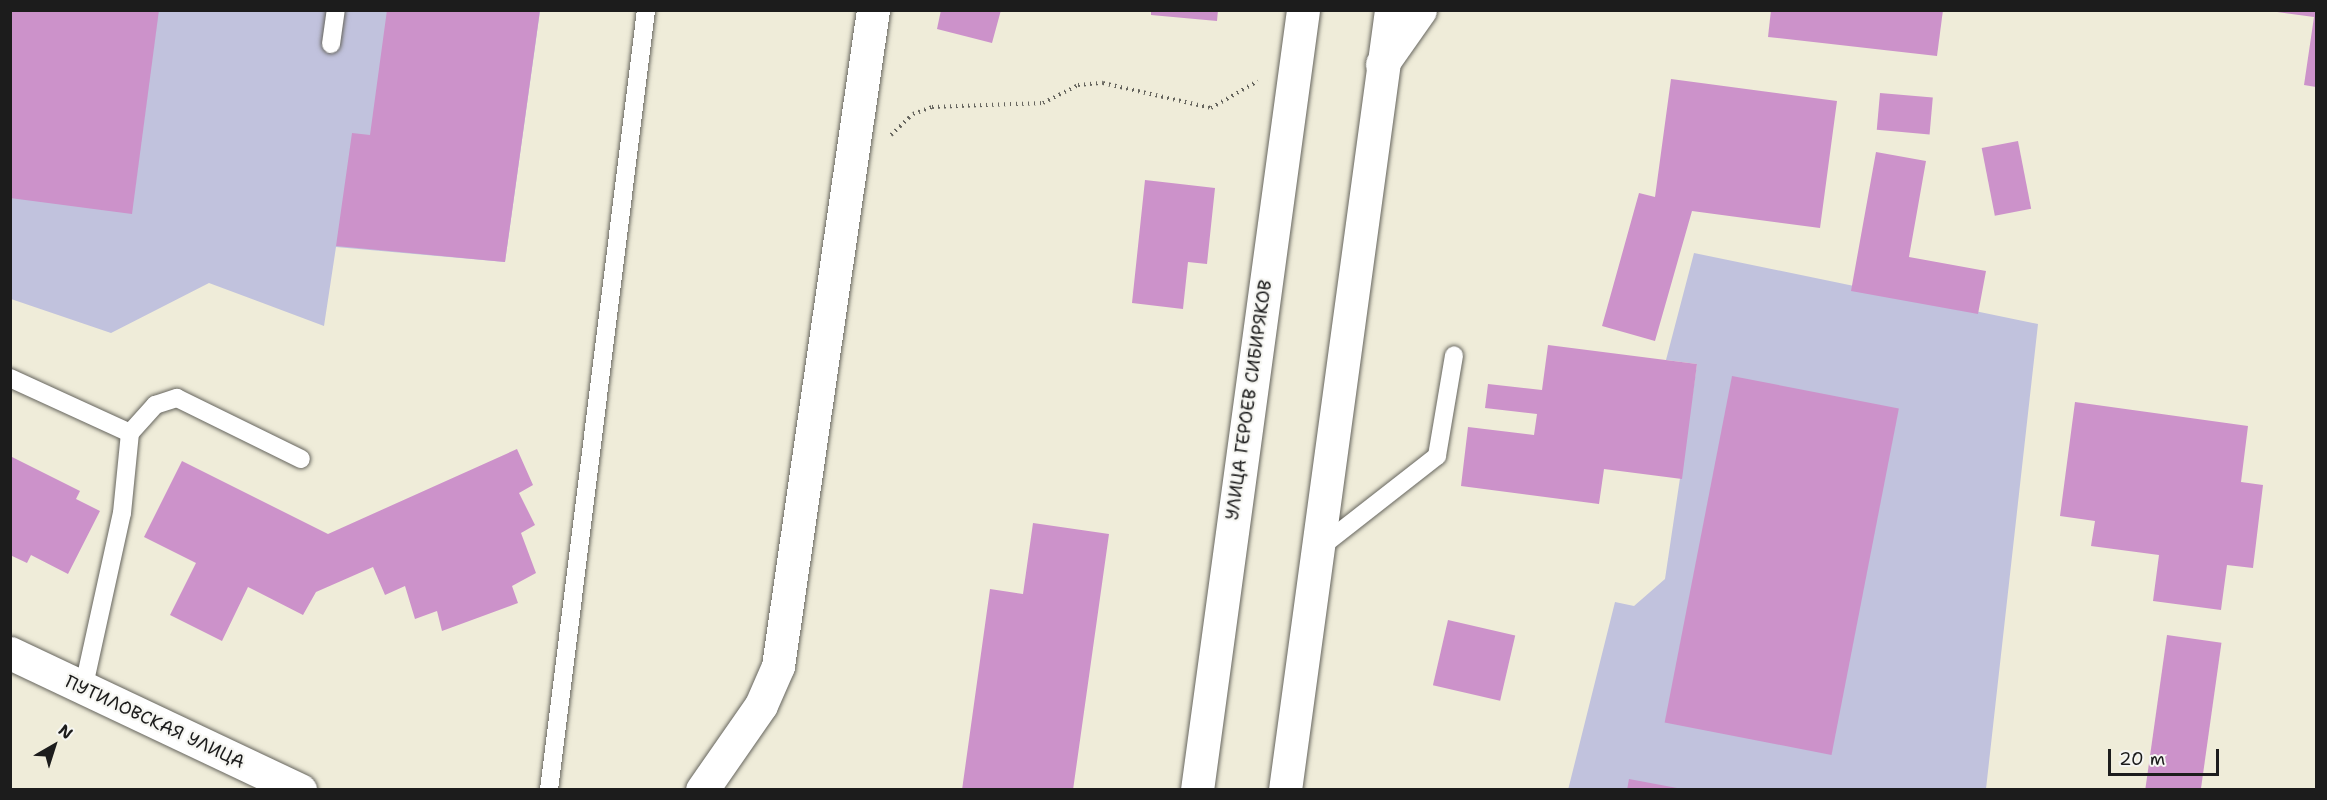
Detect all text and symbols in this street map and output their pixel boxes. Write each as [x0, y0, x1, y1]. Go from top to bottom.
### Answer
street label: УЛИЦА ГЕРОЕВ СИБИРЯКОВ [1221, 279, 1277, 521]
street label: ПУТИЛОВСКАЯ УЛИЦА [62, 671, 248, 773]
north arrow [24, 716, 84, 776]
text: N [54, 719, 77, 744]
scale bar [2111, 737, 2222, 775]
text: 20 m [2119, 747, 2165, 771]

